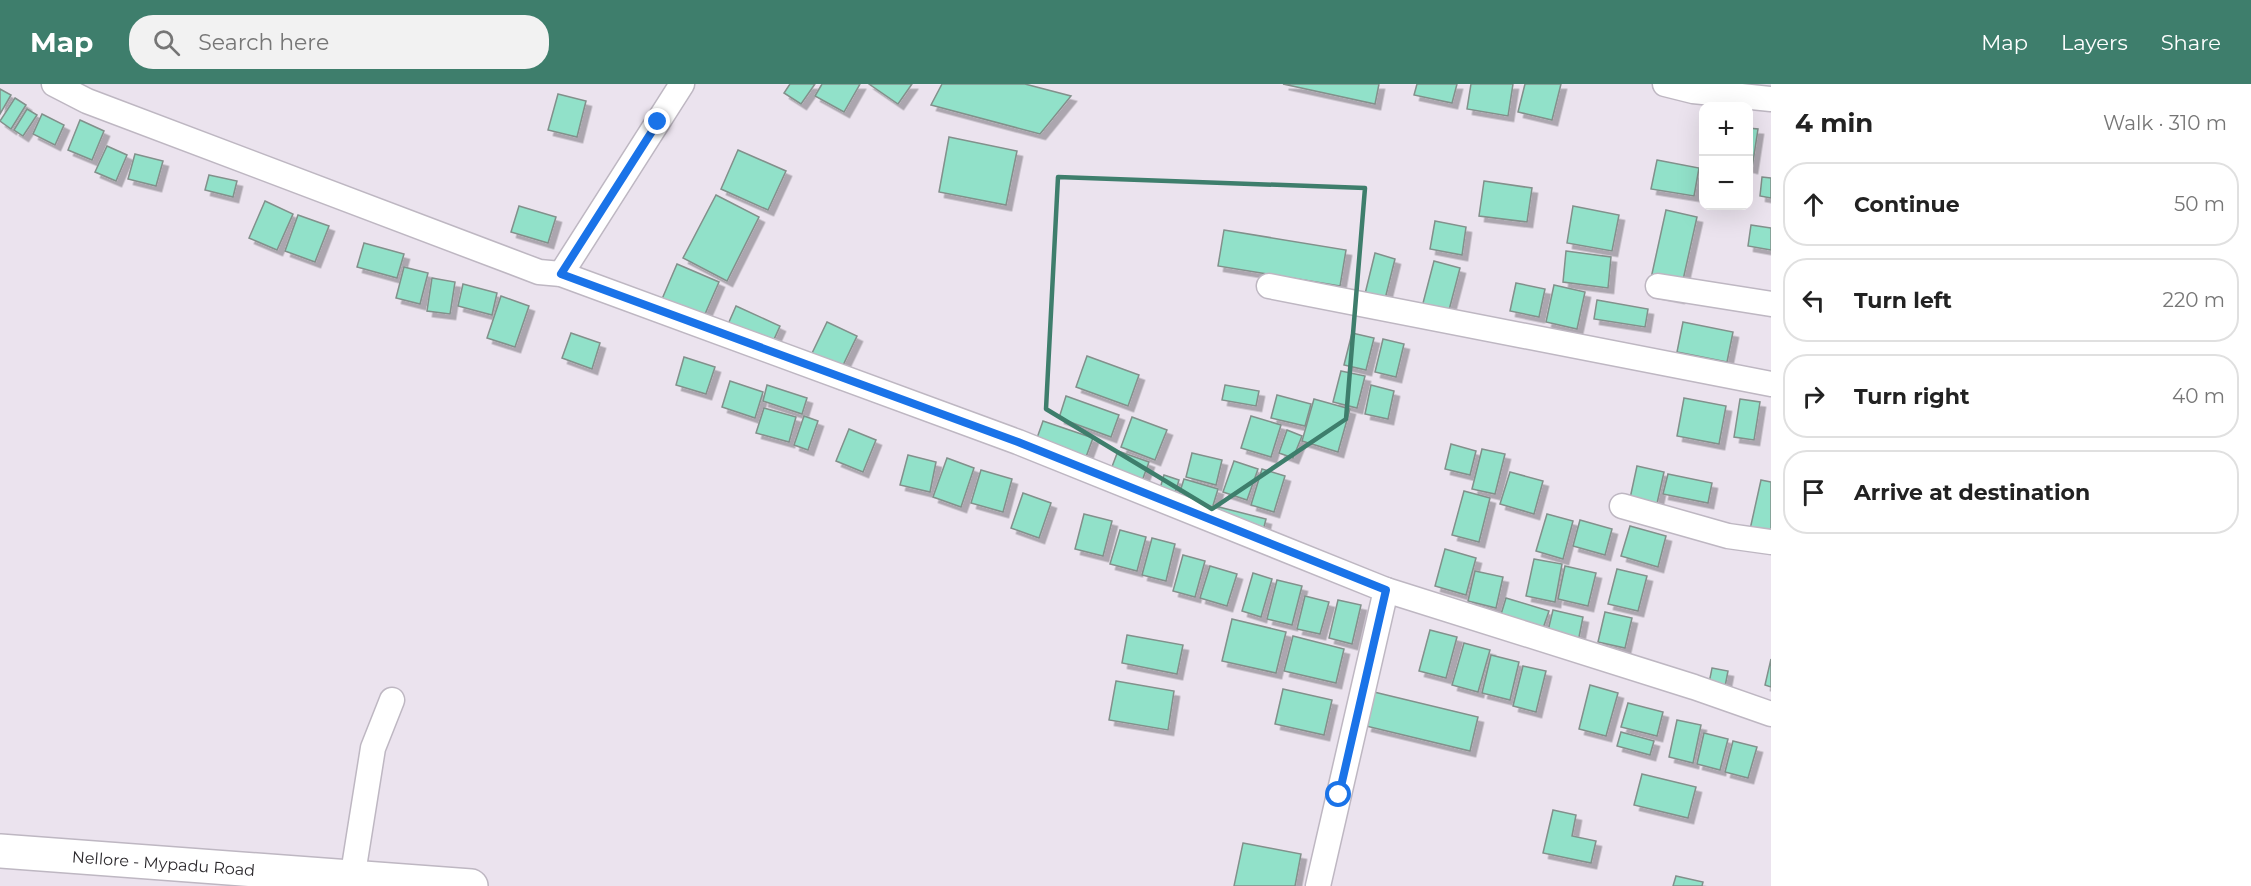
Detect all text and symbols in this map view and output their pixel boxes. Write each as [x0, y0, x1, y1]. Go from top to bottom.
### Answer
search box [129, 15, 549, 69]
text: Map [30, 25, 93, 59]
icon: search [150, 26, 183, 59]
text: Search here [198, 29, 329, 56]
text: Map [1981, 30, 2028, 55]
text: Layers [2061, 30, 2128, 55]
text: Share [2161, 30, 2221, 55]
map controls [1699, 102, 1753, 210]
button: + [1699, 102, 1753, 156]
text: 4 min [1795, 107, 1873, 139]
route end [644, 108, 670, 134]
text: Walk · 310 m [2103, 111, 2227, 135]
button: − [1699, 156, 1753, 210]
icon: ahead [1797, 188, 1830, 221]
text: Continue [1854, 191, 1960, 218]
text: 50 m [2174, 192, 2225, 216]
icon: left [1797, 284, 1830, 317]
text: Turn left [1854, 287, 1952, 314]
text: 220 m [2163, 288, 2225, 312]
icon: right [1797, 380, 1830, 413]
text: Turn right [1854, 383, 1969, 410]
text: 40 m [2172, 384, 2225, 408]
icon: arrive [1797, 476, 1830, 509]
text: Arrive at destination [1854, 479, 2090, 506]
route start [1325, 781, 1351, 807]
street label: Nellore - Mypadu Road [71, 847, 256, 879]

